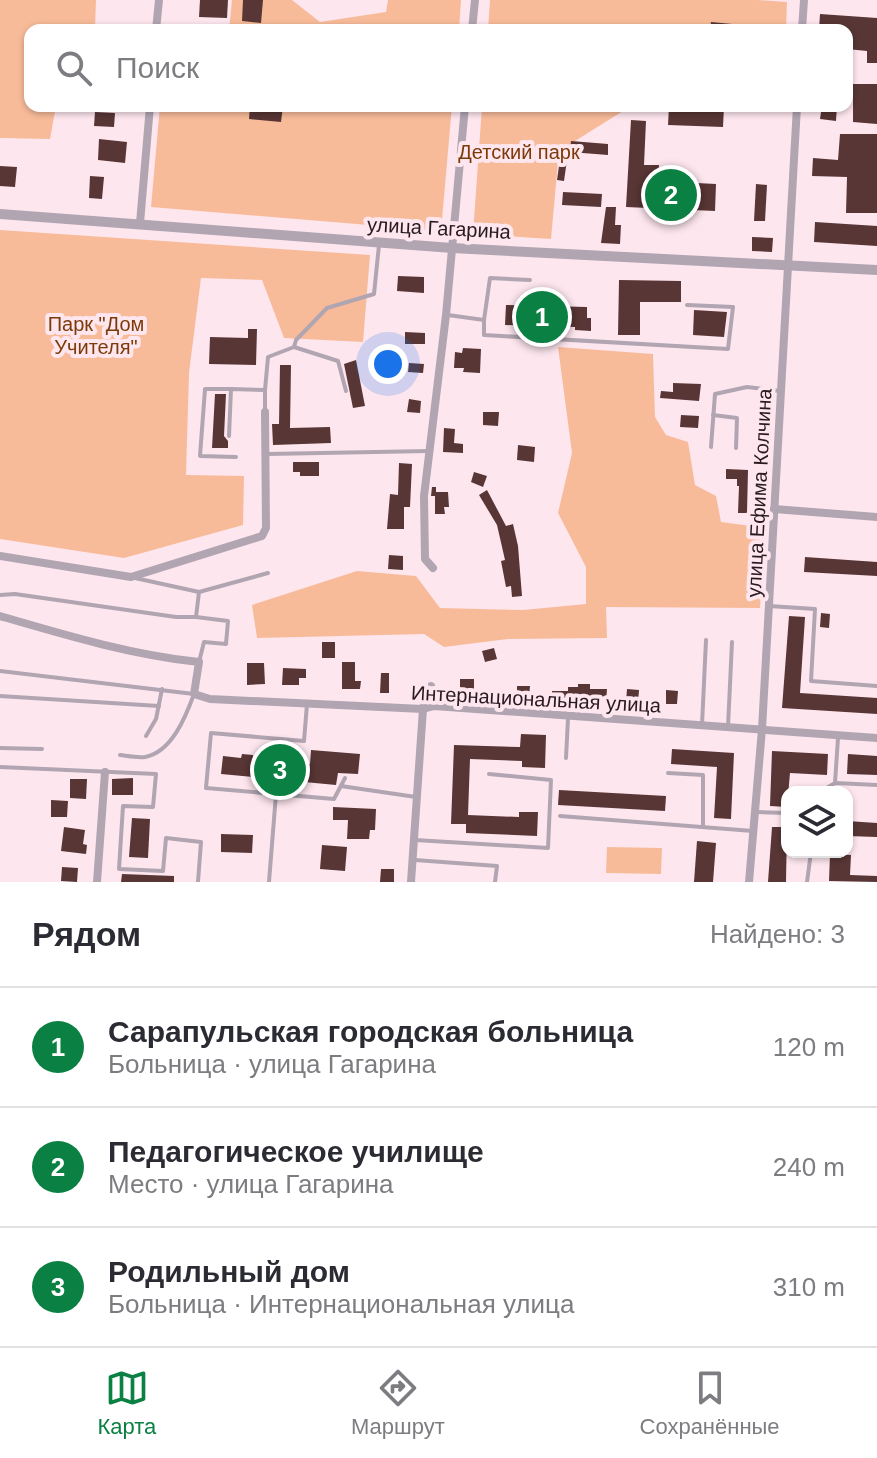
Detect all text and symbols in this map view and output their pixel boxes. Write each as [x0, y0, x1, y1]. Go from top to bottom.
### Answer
search box [24, 24, 853, 112]
icon: search [52, 46, 96, 90]
text: Поиск [116, 51, 199, 84]
park label: Детский парк [458, 141, 580, 163]
pin: 2 [645, 165, 697, 225]
street label: улица Гагарина [367, 213, 512, 243]
pin: 1 [516, 287, 568, 347]
park label: Парк "Дом Учителя" [48, 313, 144, 358]
your location [368, 344, 408, 384]
street label: улица Ефима Колчина [743, 387, 776, 598]
street label: Интернациональная улица [410, 681, 662, 717]
pin: 3 [254, 740, 306, 800]
map controls [781, 786, 853, 858]
button: layers [781, 786, 853, 858]
text: Рядом [32, 915, 141, 953]
text: Найдено: 3 [710, 919, 845, 949]
text: Сарапульская городская больница [108, 1015, 633, 1048]
text: 1 [51, 1032, 65, 1062]
text: 120 m [773, 1032, 845, 1062]
text: Больница · улица Гагарина [108, 1049, 436, 1079]
text: Педагогическое училище [108, 1135, 484, 1168]
text: 2 [51, 1152, 65, 1182]
text: 240 m [773, 1152, 845, 1182]
text: Место · улица Гагарина [108, 1169, 394, 1199]
text: Родильный дом [108, 1255, 350, 1288]
text: 3 [51, 1272, 65, 1302]
text: 310 m [773, 1272, 845, 1302]
text: Больница · Интернациональная улица [108, 1289, 574, 1319]
tab: Карта [97, 1366, 156, 1440]
tab: Маршрут [351, 1366, 445, 1440]
tab: Сохранённые [640, 1366, 780, 1440]

